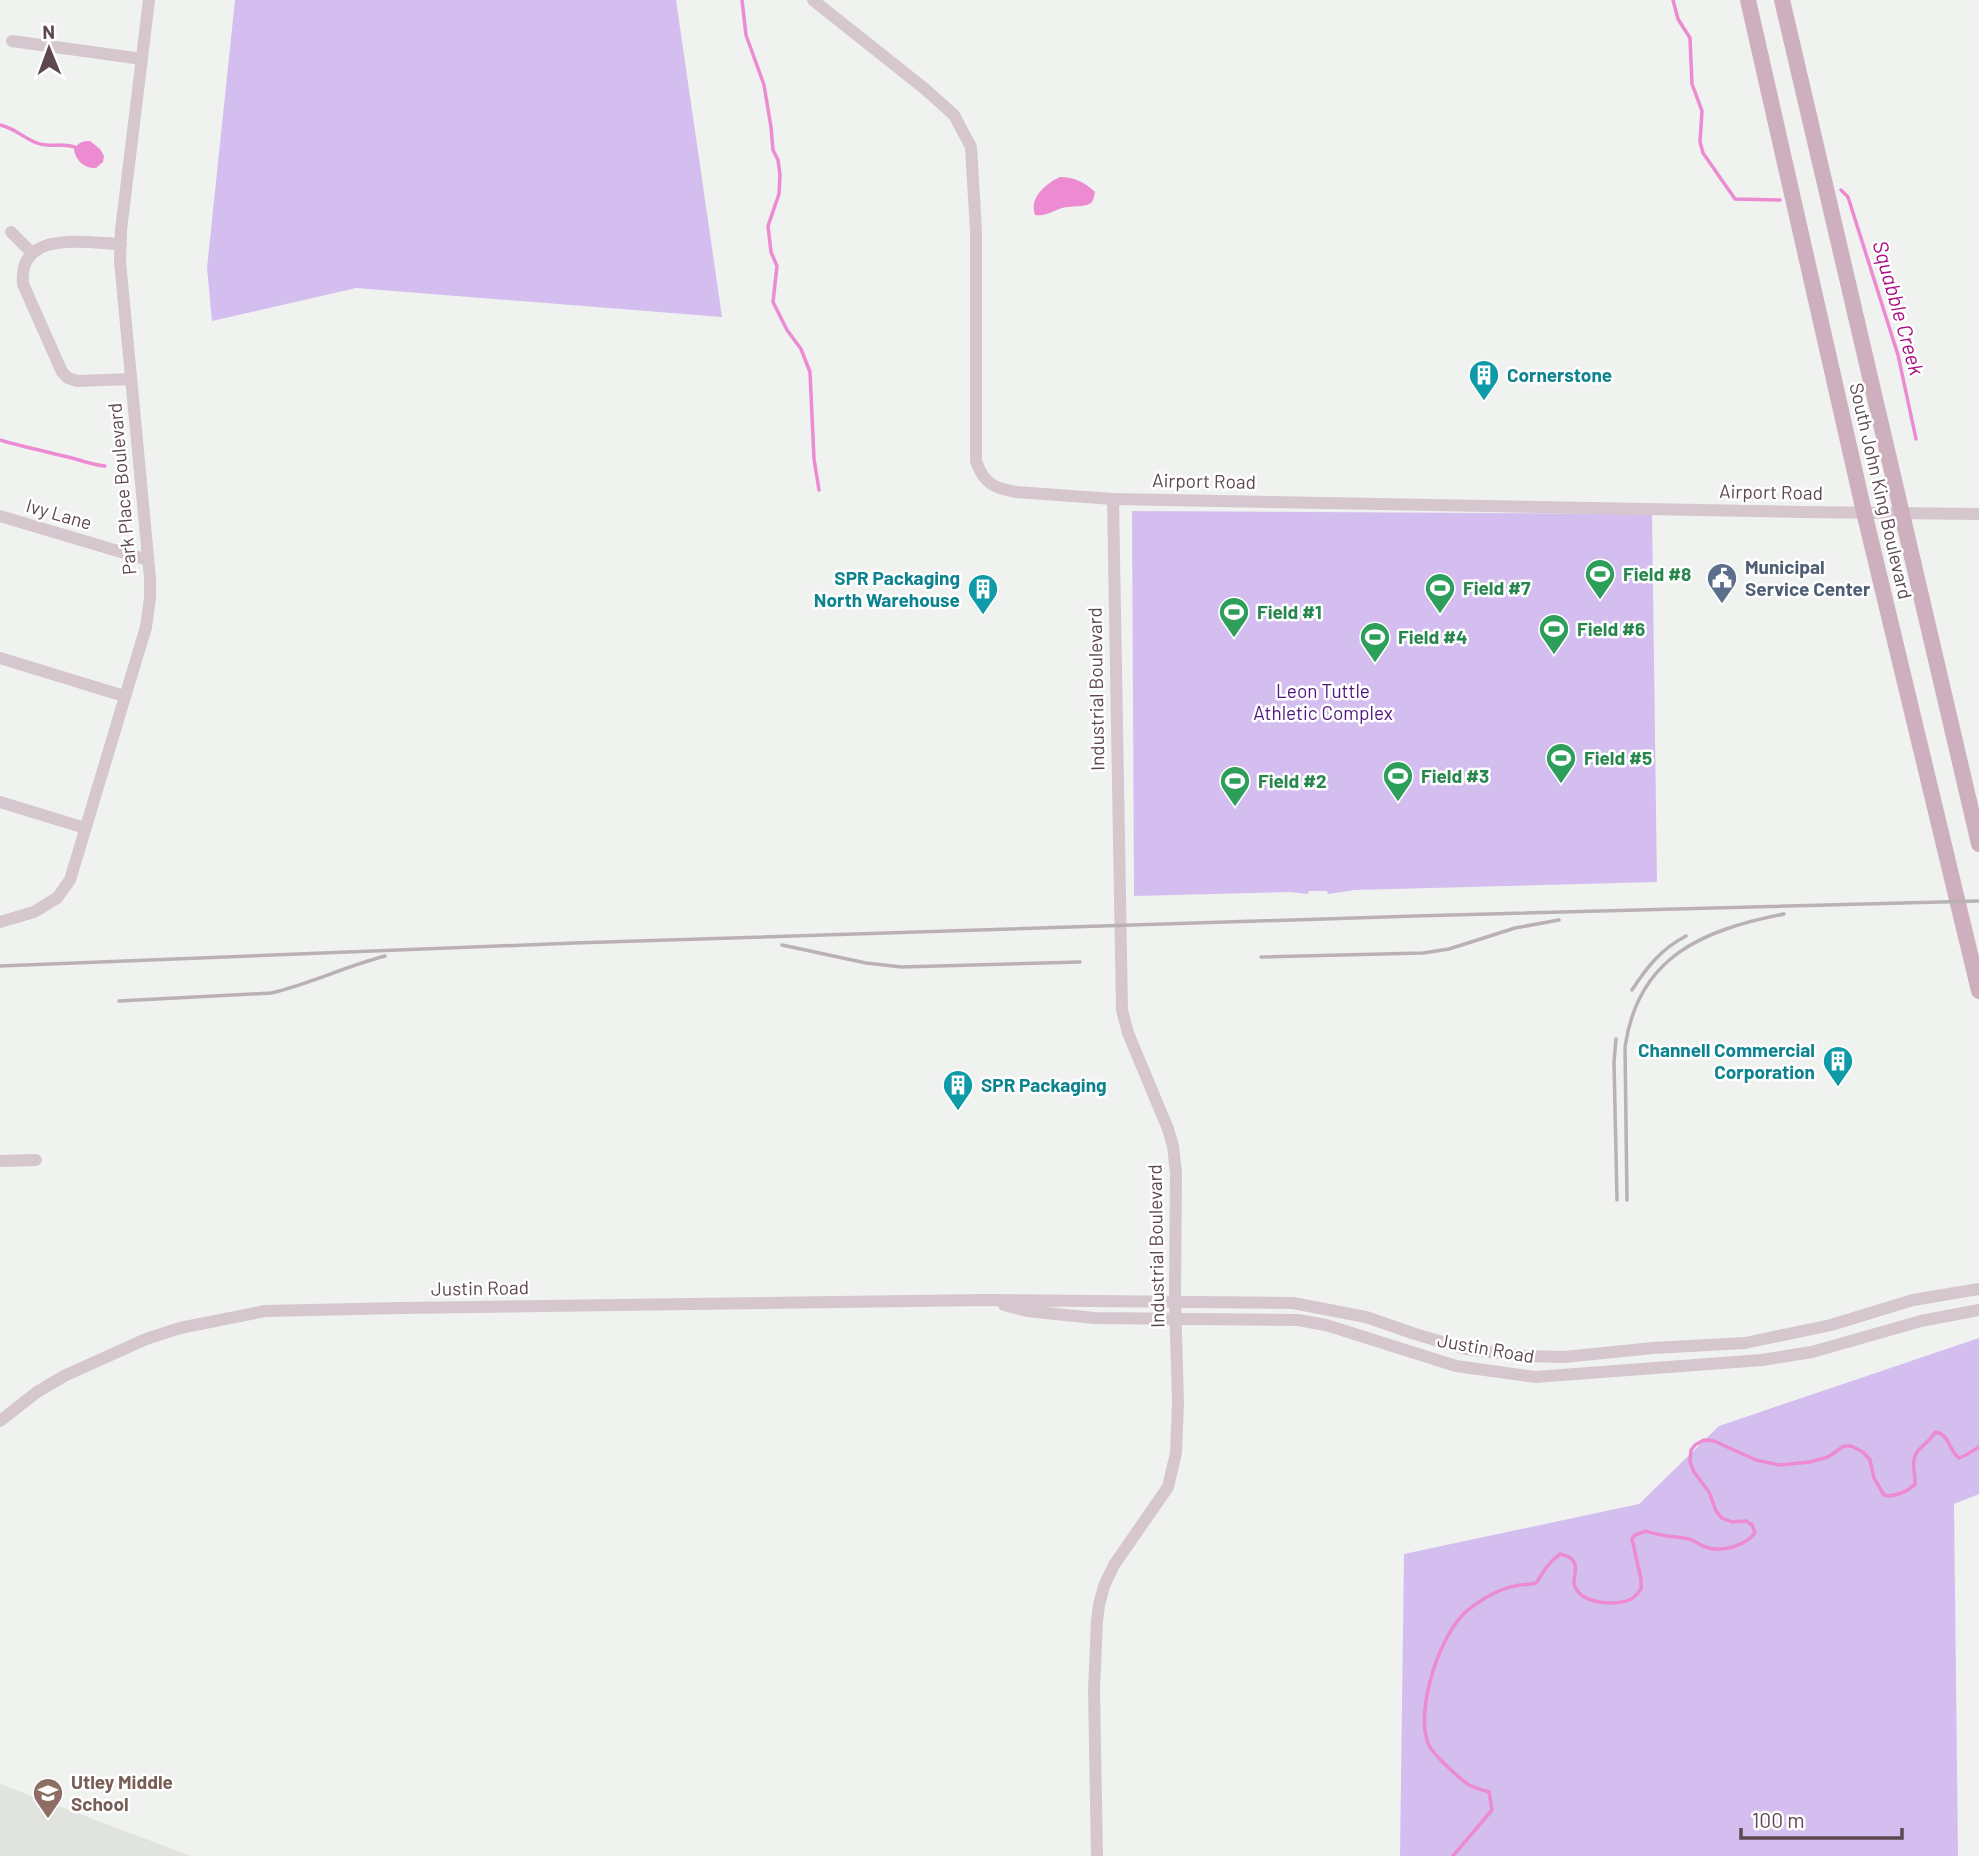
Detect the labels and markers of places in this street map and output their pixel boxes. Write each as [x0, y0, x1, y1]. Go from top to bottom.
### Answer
building icon: Cornerstone [1467, 358, 1501, 402]
place label: Cornerstone [1507, 363, 1612, 386]
place label: Municipal Service Center [1745, 555, 1871, 600]
sports icon: Field #8 [1583, 557, 1617, 601]
public building icon: Municipal Service Center [1705, 561, 1739, 605]
place label: Field #8 [1623, 562, 1691, 585]
place label: SPR Packaging North Warehouse [814, 566, 960, 611]
sports icon: Field #7 [1423, 571, 1457, 615]
building icon: SPR Packaging North Warehouse [966, 572, 1000, 616]
place label: Field #7 [1463, 576, 1531, 599]
sports icon: Field #1 [1217, 595, 1251, 639]
place label: Field #1 [1257, 600, 1322, 623]
sports icon: Field #6 [1537, 612, 1571, 656]
place label: Field #6 [1577, 617, 1645, 640]
sports icon: Field #4 [1358, 620, 1392, 664]
place label: Field #4 [1398, 625, 1468, 648]
sports icon: Field #5 [1544, 741, 1578, 785]
place label: Field #5 [1584, 746, 1652, 769]
sports icon: Field #3 [1381, 759, 1415, 803]
sports icon: Field #2 [1218, 764, 1252, 808]
place label: Field #3 [1421, 764, 1489, 787]
place label: Field #2 [1258, 769, 1327, 792]
place label: Channell Commercial Corporation [1638, 1038, 1815, 1083]
building icon: Channell Commercial Corporation [1821, 1044, 1855, 1088]
building icon: SPR Packaging [941, 1068, 975, 1112]
place label: SPR Packaging [981, 1073, 1107, 1096]
place label: Utley Middle School [71, 1770, 173, 1815]
school or university icon: Utley Middle School [31, 1776, 65, 1820]

